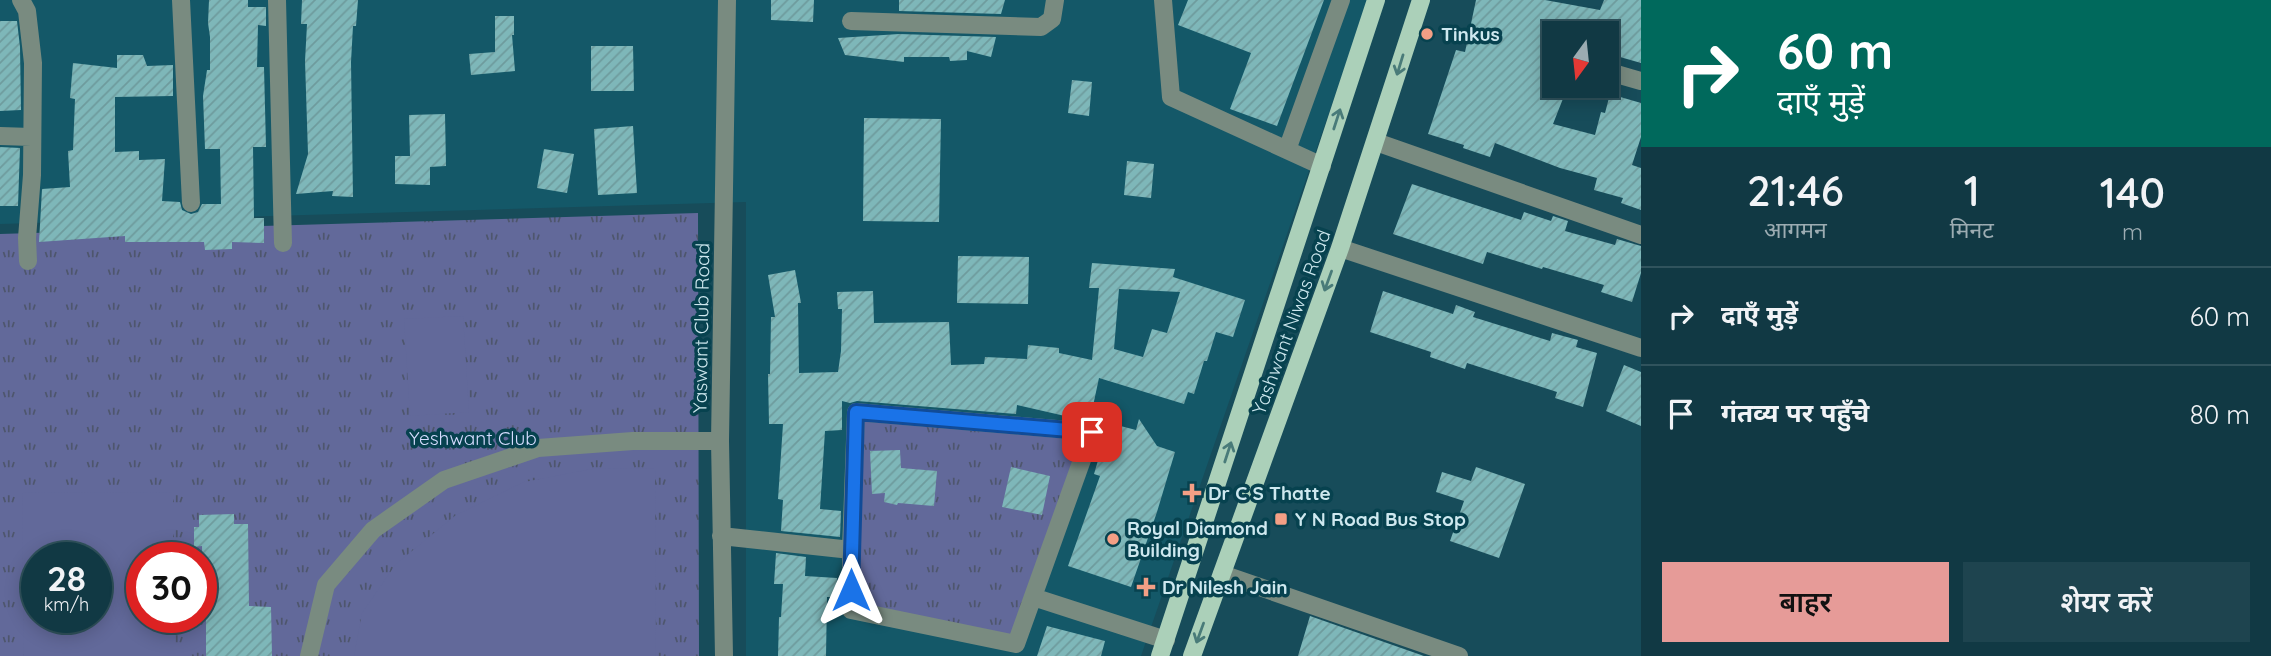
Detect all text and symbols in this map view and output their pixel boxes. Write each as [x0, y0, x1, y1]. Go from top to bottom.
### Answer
text: 60 m [1777, 20, 1893, 81]
north arrow [1542, 21, 1619, 98]
map controls [1542, 21, 1619, 98]
place label: Tinkus [1441, 22, 1500, 46]
marker: Tinkus [1419, 26, 1435, 42]
icon: right [1662, 28, 1753, 119]
one-way arrow [1393, 54, 1406, 76]
text: दाएँ मुड़ें [1777, 81, 1865, 121]
one-way arrow [1332, 109, 1344, 131]
text: 21:46 [1747, 164, 1844, 217]
text: 1 [1964, 164, 1980, 217]
text: 140 [2100, 166, 2165, 219]
text: आगमन [1764, 215, 1827, 244]
text: मिनट [1950, 215, 1994, 244]
text: m [2122, 217, 2143, 246]
street label: Yashwant Niwas Road [1246, 226, 1336, 418]
street label: Yaswant Club Road [688, 243, 714, 413]
one-way arrow [1321, 269, 1333, 291]
icon: right [1662, 297, 1700, 335]
text: दाएँ मुड़ें [1721, 298, 1798, 331]
text: 60 m [2190, 300, 2250, 333]
icon: arrive [1662, 395, 1700, 433]
text: गंतव्य पर पहुँचे [1721, 396, 1869, 429]
text: 80 m [2190, 398, 2250, 431]
pin [1062, 402, 1122, 462]
icon: arrive [1073, 413, 1111, 451]
park label: Yeshwant Club [409, 426, 537, 450]
one-way arrow [1223, 441, 1235, 463]
place label: Dr C S Thatte [1208, 481, 1331, 505]
marker: Dr C S Thatte [1182, 483, 1202, 503]
place label: Y N Road Bus Stop [1295, 507, 1466, 531]
marker: Y N Road Bus Stop [1273, 511, 1289, 527]
place label: Royal Diamond Building [1127, 516, 1268, 562]
marker: Royal Diamond Building [1105, 531, 1121, 547]
speed limit sign: 30 [126, 542, 217, 633]
position arrow [814, 553, 888, 627]
text: 28 [47, 556, 86, 600]
button: बाहर [1662, 562, 1949, 642]
button: शेयर करें [1963, 562, 2250, 642]
place label: Dr Nilesh Jain [1162, 575, 1288, 599]
marker: Dr Nilesh Jain [1136, 577, 1156, 597]
text: km/h [44, 593, 89, 616]
one-way arrow [1193, 621, 1205, 643]

